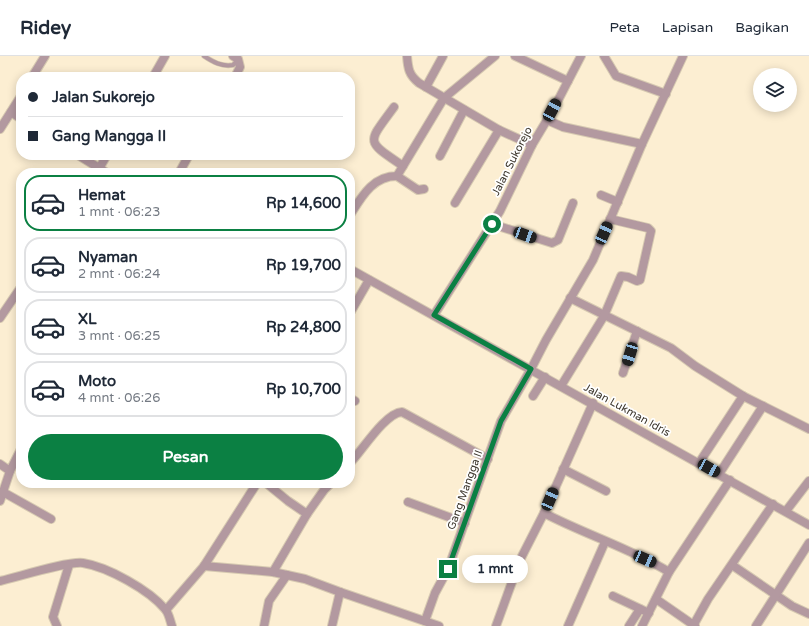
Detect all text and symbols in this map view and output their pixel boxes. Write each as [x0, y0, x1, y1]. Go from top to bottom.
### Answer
text: Ridey [20, 17, 71, 39]
text: Peta [609, 19, 640, 36]
text: Lapisan [662, 19, 713, 36]
text: Bagikan [735, 19, 789, 36]
map controls [753, 68, 797, 112]
button: layers [753, 68, 797, 112]
text: Jalan Sukorejo [52, 88, 155, 106]
car [541, 97, 563, 123]
street label: Jalan Sukorejo [489, 124, 535, 198]
text: Gang Mangga II [52, 127, 166, 145]
icon: car [30, 185, 66, 221]
text: Hemat [78, 186, 125, 204]
text: Rp 14,600 [266, 194, 341, 212]
text: 1 mnt · 06:23 [78, 204, 160, 220]
route start [483, 215, 501, 233]
car [594, 220, 614, 246]
car [512, 225, 538, 245]
icon: car [30, 247, 66, 283]
text: Nyaman [78, 248, 138, 266]
text: Rp 19,700 [266, 256, 341, 274]
text: 2 mnt · 06:24 [78, 266, 160, 282]
icon: car [30, 309, 66, 345]
text: XL [78, 310, 97, 328]
text: Rp 24,800 [266, 318, 341, 336]
text: 3 mnt · 06:25 [78, 328, 160, 344]
car [621, 341, 639, 367]
icon: car [30, 371, 66, 407]
text: Moto [78, 372, 116, 390]
text: Rp 10,700 [266, 380, 341, 398]
street label: Jalan Lukman Idris [582, 381, 672, 439]
text: 4 mnt · 06:26 [78, 390, 160, 406]
button: Pesan [28, 434, 343, 480]
street label: Gang Mangga II [445, 448, 485, 532]
car [696, 457, 722, 479]
car [540, 486, 560, 512]
car [632, 549, 658, 569]
callout: 1 mnt [462, 555, 528, 583]
route end [439, 560, 457, 578]
text: 1 mnt [477, 561, 513, 577]

